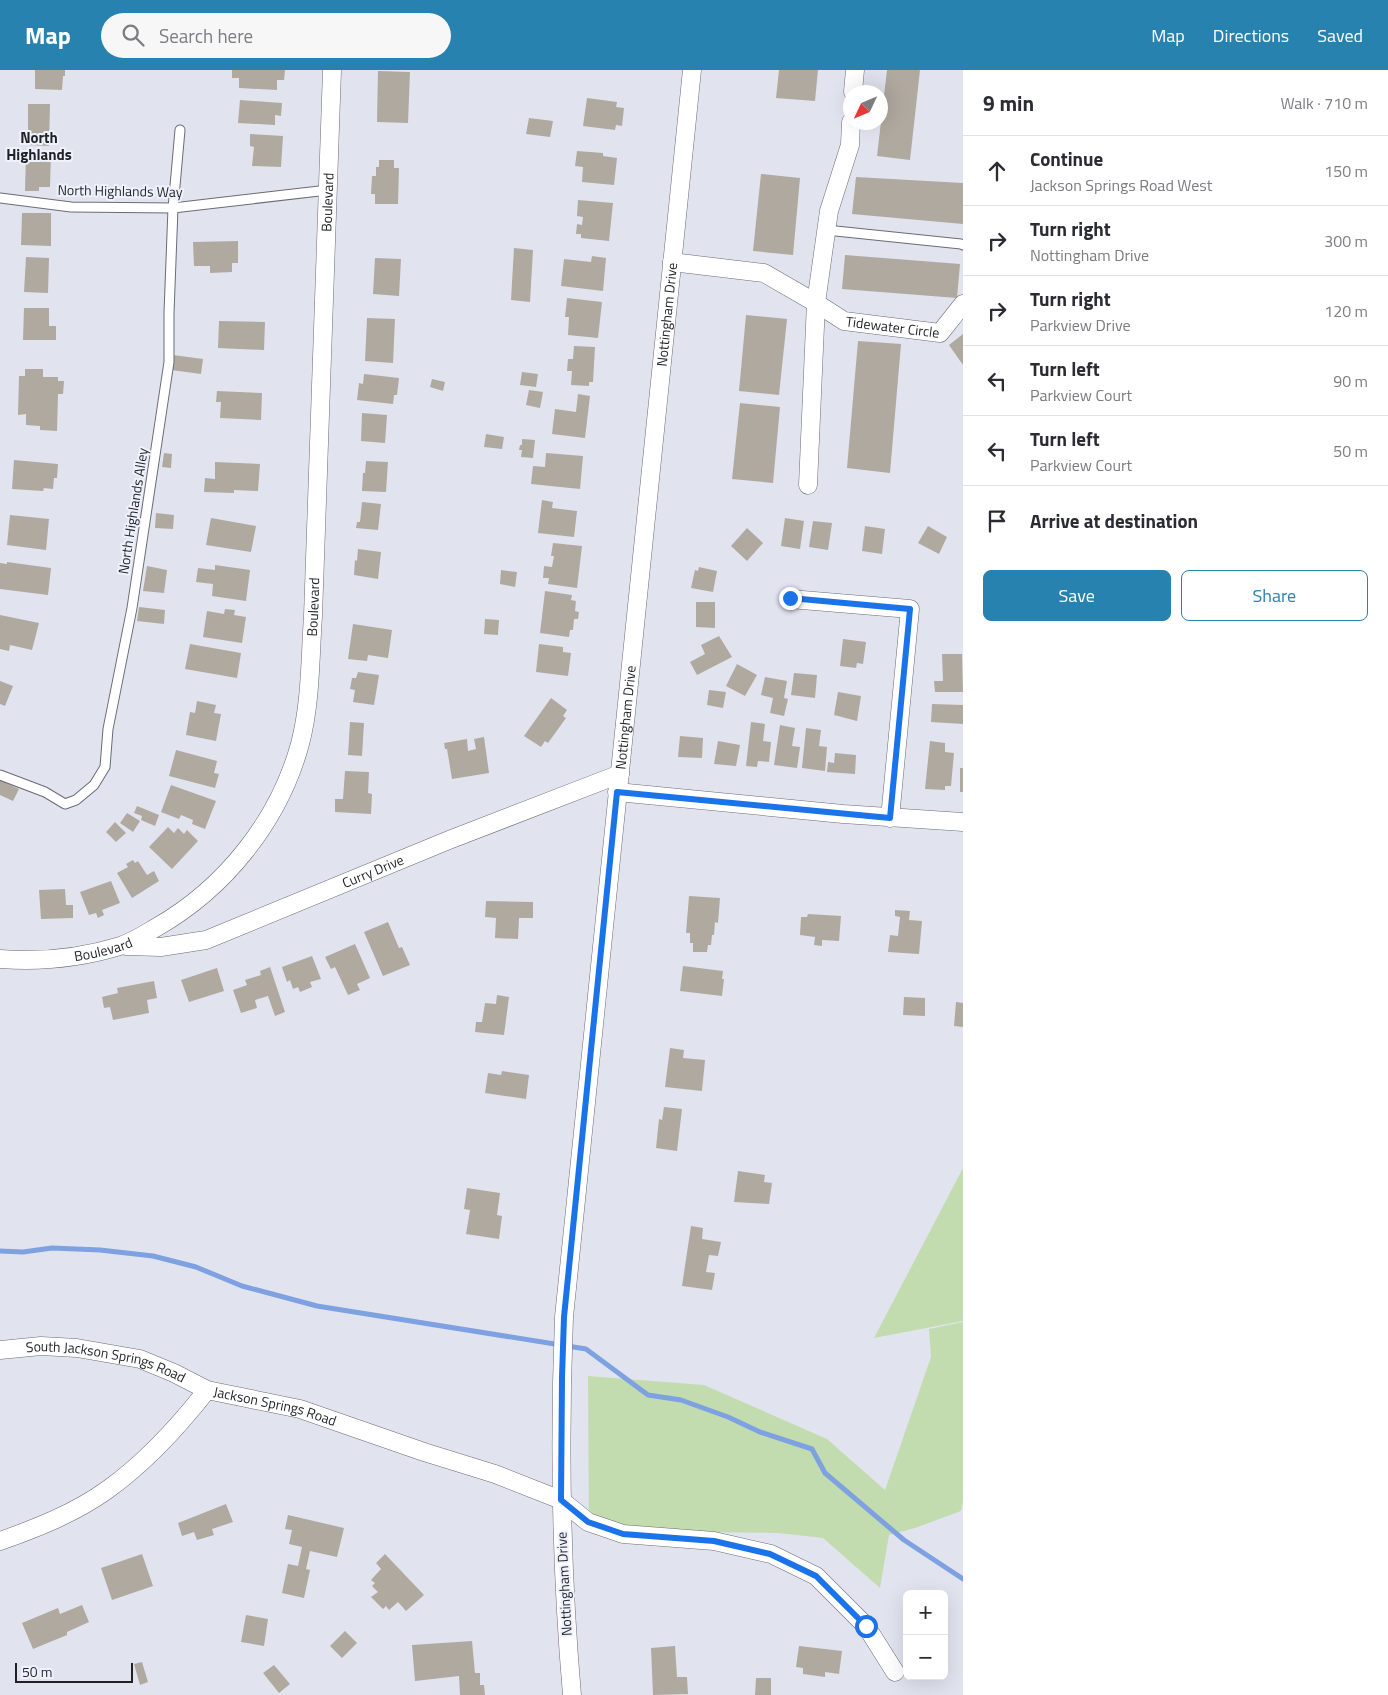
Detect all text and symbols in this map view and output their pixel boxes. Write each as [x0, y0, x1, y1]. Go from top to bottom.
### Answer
search box [101, 13, 451, 58]
text: Map [25, 17, 71, 53]
icon: search [119, 21, 147, 49]
text: Search here [159, 21, 253, 50]
text: Map [1151, 22, 1185, 49]
text: Directions [1213, 22, 1289, 49]
text: Saved [1317, 22, 1363, 49]
north arrow [843, 85, 888, 130]
text: 9 min [983, 87, 1034, 119]
text: Walk · 710 m [1280, 91, 1368, 115]
district label: North Highlands [6, 126, 72, 166]
text: Continue [1030, 144, 1103, 173]
icon: ahead [983, 157, 1011, 185]
text: 150 m [1324, 159, 1368, 183]
street label: Boulevard [315, 172, 338, 232]
text: Jackson Springs Road West [1030, 173, 1212, 197]
street label: North Highlands Way [57, 179, 183, 202]
text: Turn right [1030, 214, 1111, 243]
icon: right [983, 227, 1011, 255]
text: 300 m [1324, 229, 1368, 253]
text: Nottingham Drive [1030, 243, 1149, 267]
street label: Nottingham Drive [651, 262, 682, 368]
text: Turn right [1030, 284, 1111, 313]
icon: right [983, 297, 1011, 325]
text: 120 m [1324, 299, 1368, 323]
street label: Tidewater Circle [845, 310, 941, 343]
text: Parkview Drive [1030, 313, 1131, 337]
text: Turn left [1030, 354, 1100, 383]
icon: left [983, 367, 1011, 395]
text: 90 m [1333, 369, 1368, 393]
text: Parkview Court [1030, 383, 1132, 407]
text: Turn left [1030, 424, 1100, 453]
icon: left [983, 437, 1011, 465]
text: 50 m [1333, 439, 1368, 463]
street label: North Highlands Alley [112, 446, 153, 576]
text: Parkview Court [1030, 453, 1132, 477]
text: Arrive at destination [1030, 506, 1198, 535]
icon: arrive [983, 507, 1011, 535]
button: Save [983, 570, 1171, 621]
button: Share [1181, 570, 1368, 621]
street label: Boulevard [301, 577, 324, 637]
route end [779, 587, 802, 610]
street label: Nottingham Drive [609, 664, 641, 770]
street label: Curry Drive [339, 849, 407, 893]
street label: Boulevard [72, 931, 135, 966]
street label: South Jackson Springs Road [25, 1335, 190, 1387]
street label: Jackson Springs Road [212, 1381, 340, 1431]
street label: Nottingham Drive [550, 1531, 577, 1637]
map controls [903, 1590, 948, 1680]
button: + [903, 1590, 948, 1635]
route start [855, 1615, 878, 1638]
button: − [903, 1635, 948, 1680]
scale bar [15, 1660, 132, 1683]
text: 50 m [22, 1661, 52, 1682]

